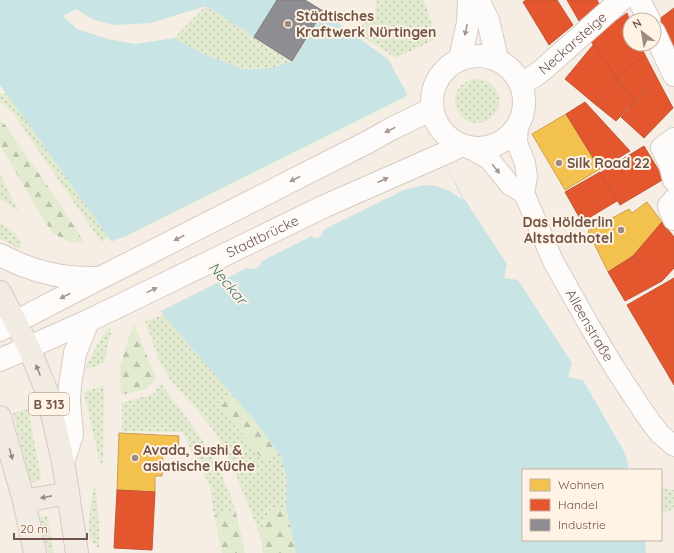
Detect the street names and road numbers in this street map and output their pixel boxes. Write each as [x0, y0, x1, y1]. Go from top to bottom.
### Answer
street label: Neckarsteige [535, 8, 610, 78]
street label: Stadtbrücke [223, 211, 302, 262]
street label: Alleenstraße [562, 286, 618, 365]
road number: B 313 [29, 393, 69, 415]

